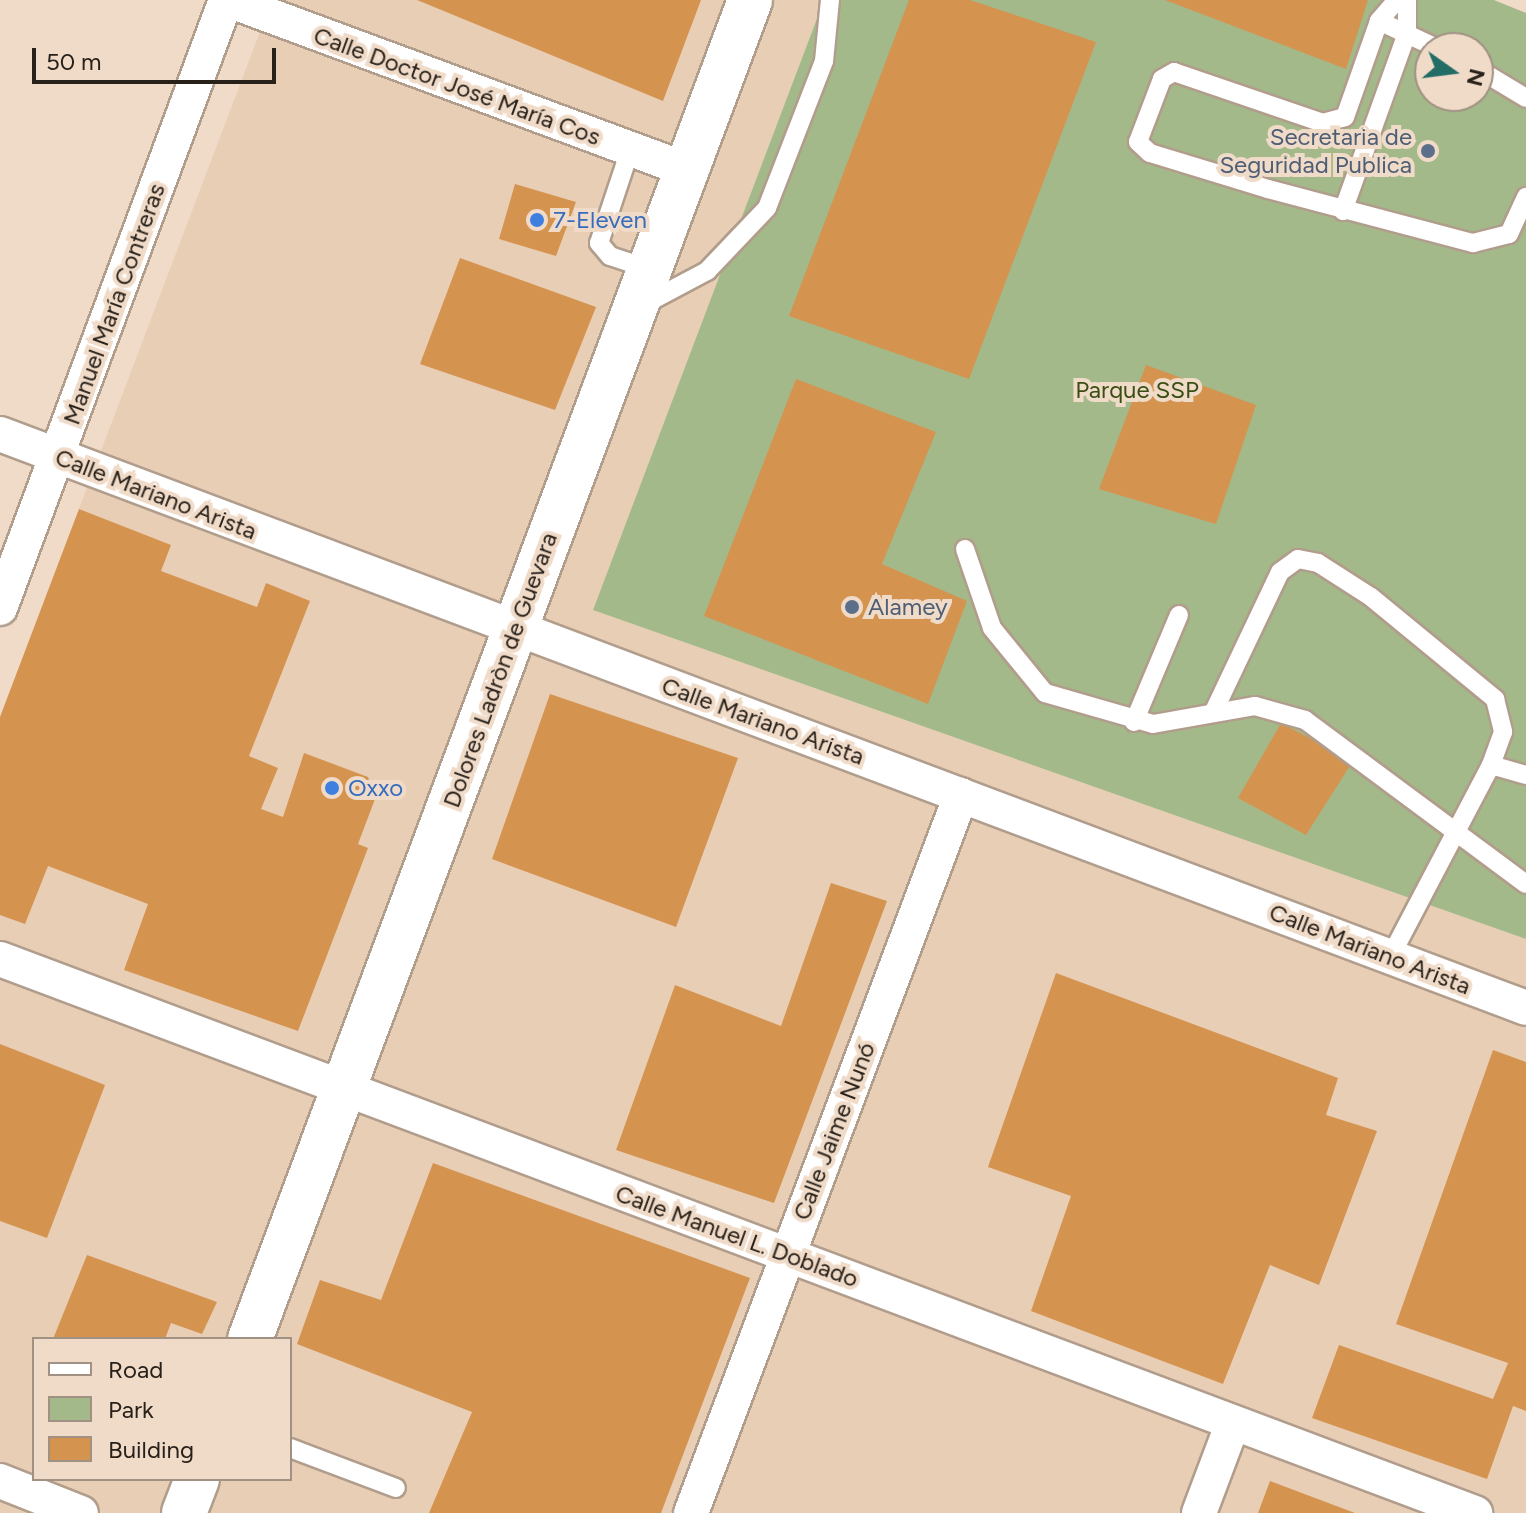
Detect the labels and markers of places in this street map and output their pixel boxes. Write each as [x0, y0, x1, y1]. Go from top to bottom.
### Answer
place label: Secretaria de Seguridad Publica [1219, 123, 1412, 179]
marker: Secretaria de Seguridad Publica [1419, 142, 1437, 160]
place label: 7-Eleven [553, 206, 647, 234]
marker: 7-Eleven [528, 211, 546, 229]
place label: Alamey [868, 593, 948, 621]
marker: Alamey [843, 598, 861, 616]
place label: Oxxo [348, 774, 403, 802]
marker: Oxxo [323, 779, 341, 797]

